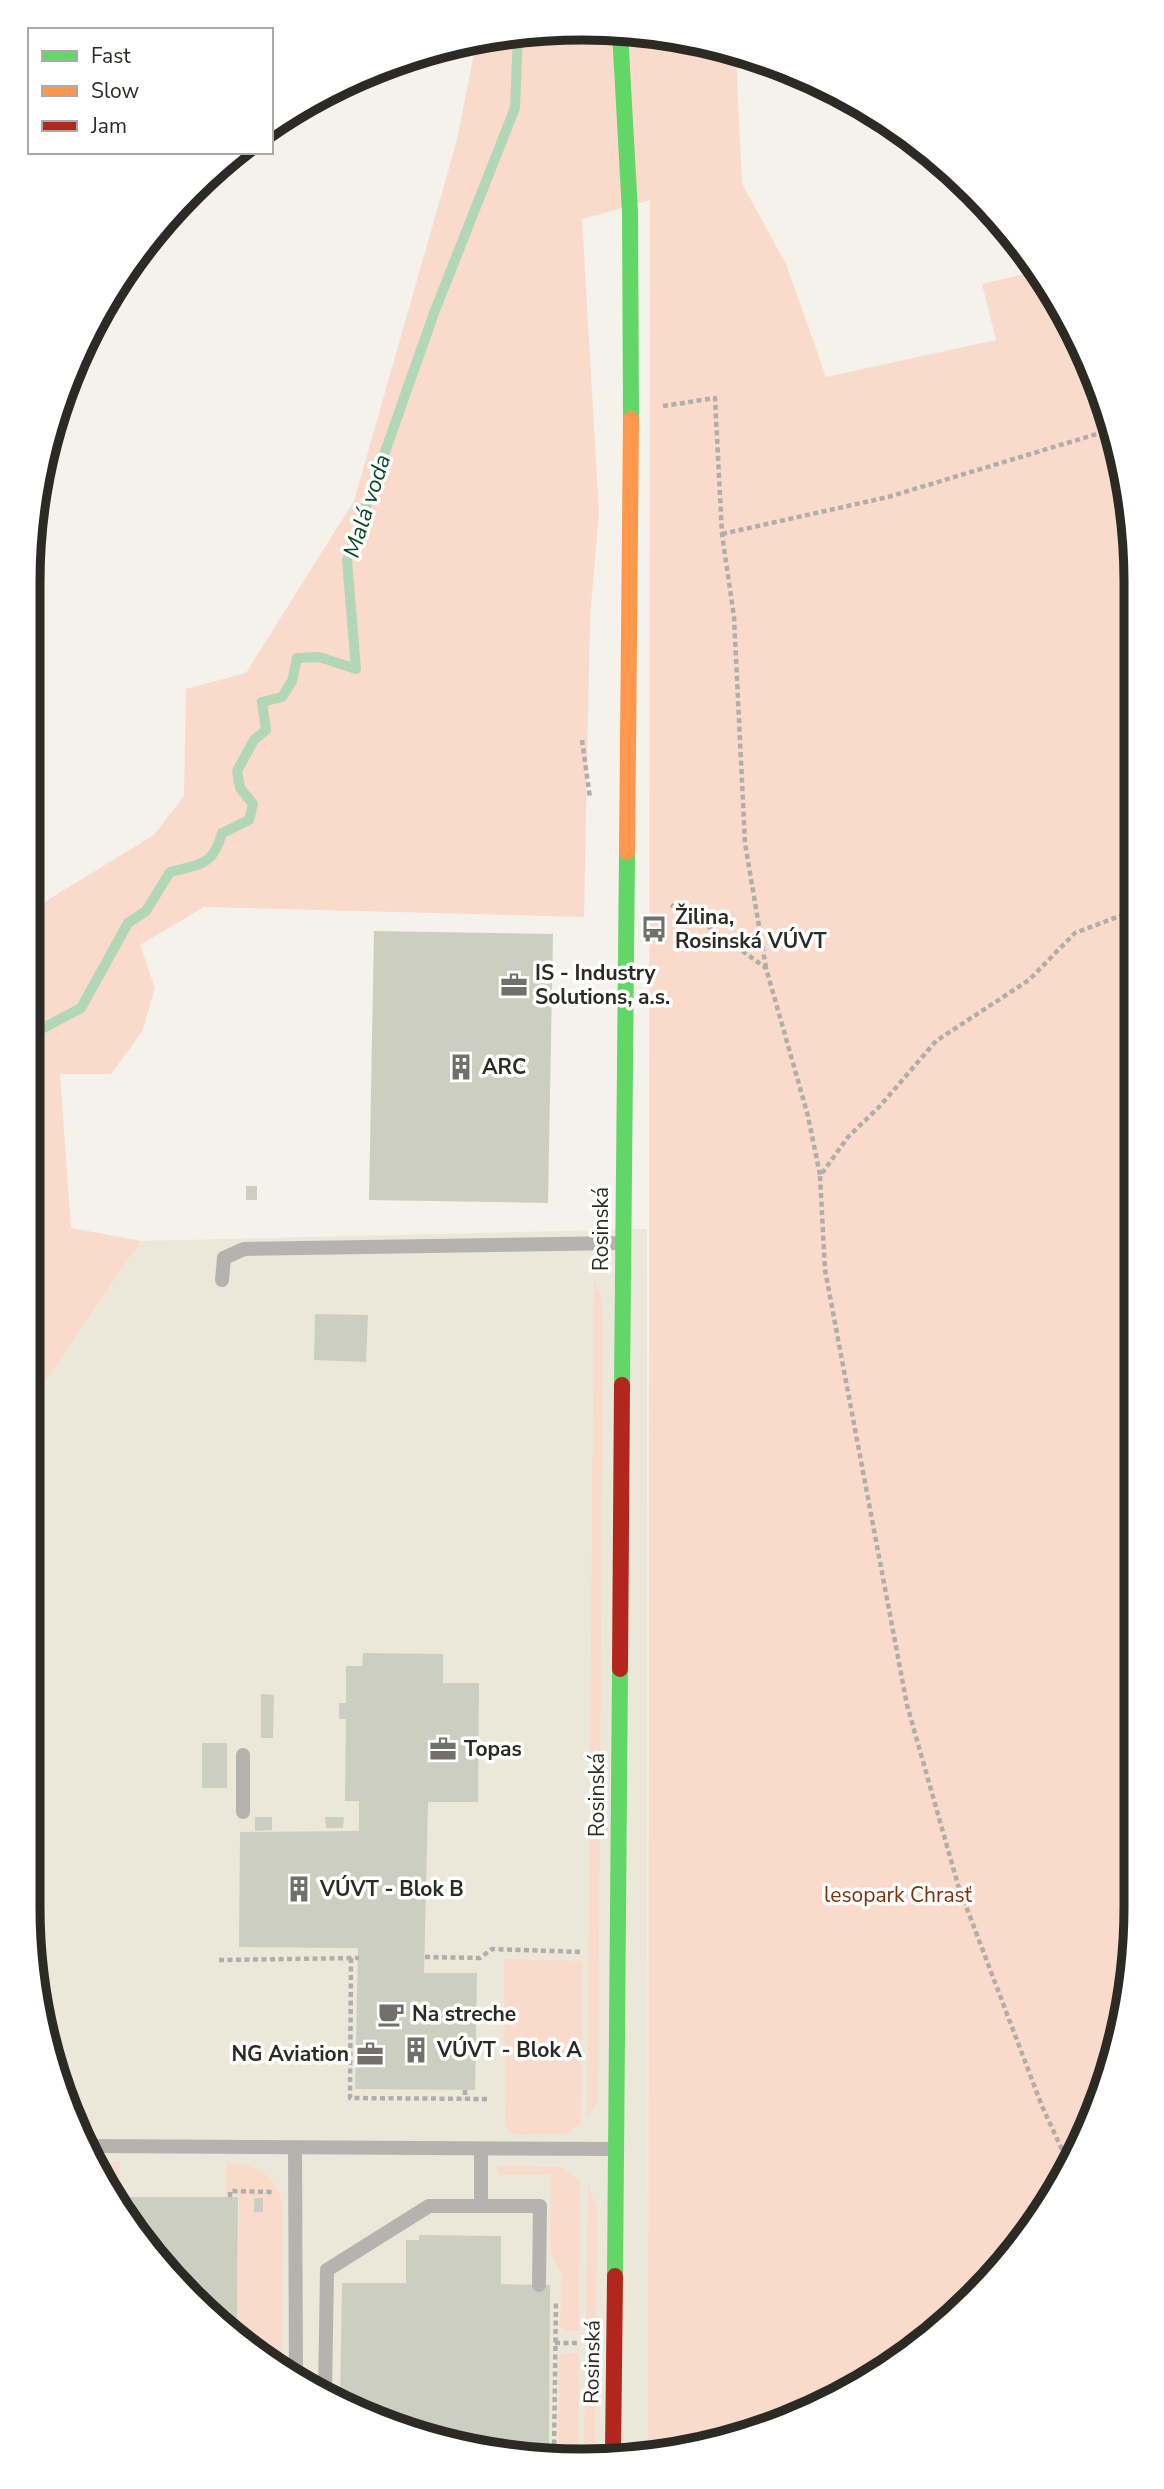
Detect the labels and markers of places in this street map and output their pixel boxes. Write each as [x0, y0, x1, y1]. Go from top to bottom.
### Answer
place label: Žilina, Rosinská VÚVT [675, 903, 826, 955]
bus stop icon: Žilina, Rosinská VÚVT [639, 914, 669, 944]
place label: IS - Industry Solutions, a.s. [535, 959, 670, 1011]
office icon: IS - Industry Solutions, a.s. [499, 970, 529, 1000]
building icon: ARC [446, 1052, 476, 1082]
place label: ARC [482, 1053, 526, 1081]
office icon: Topas [428, 1734, 458, 1764]
place label: Topas [464, 1735, 522, 1763]
building icon: VÚVT - Blok B [284, 1874, 314, 1904]
place label: VÚVT - Blok B [319, 1875, 464, 1903]
cafe icon: Na streche [376, 1999, 406, 2029]
place label: Na streche [412, 2000, 516, 2028]
building icon: VÚVT - Blok A [401, 2035, 431, 2065]
place label: VÚVT - Blok A [436, 2036, 582, 2064]
office icon: NG Aviation [355, 2039, 385, 2069]
place label: NG Aviation [231, 2040, 349, 2068]

